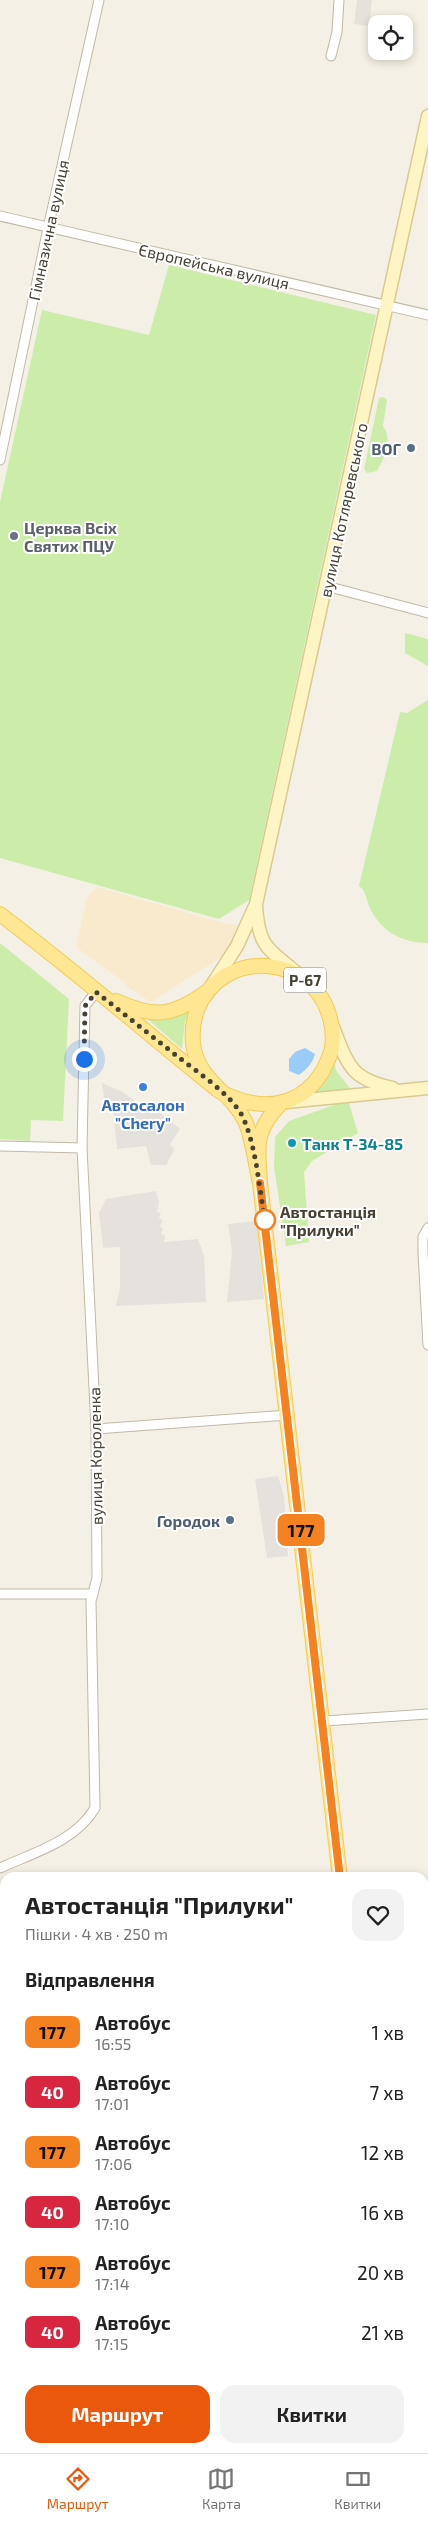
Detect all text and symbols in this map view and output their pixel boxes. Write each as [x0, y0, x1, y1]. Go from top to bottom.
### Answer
map controls [368, 15, 413, 60]
button: locate [368, 15, 413, 60]
street label: Гімназична вулиця [24, 158, 73, 302]
street label: Європейська вулиця [137, 239, 291, 294]
street label: вулиця Котляревського [315, 421, 372, 599]
place label: ВОГ [371, 439, 401, 458]
marker: ВОГ [405, 442, 417, 454]
place label: Церква Всіх Святих ПЦУ [24, 518, 117, 555]
marker: Церква Всіх Святих ПЦУ [8, 530, 20, 542]
road number: Р-67 [284, 968, 326, 992]
your location [72, 1047, 97, 1072]
marker: Автосалон "Chery" [137, 1081, 149, 1093]
place label: Автосалон "Chery" [101, 1095, 185, 1133]
place label: Танк Т-34-85 [302, 1134, 403, 1153]
marker: Танк Т-34-85 [286, 1137, 298, 1149]
place label: Автостанція "Прилуки" [280, 1202, 376, 1239]
marker: Автостанція "Прилуки" [254, 1209, 276, 1231]
street label: вулиця Короленка [84, 1387, 107, 1525]
place label: Городок [157, 1511, 220, 1530]
marker: Городок [224, 1514, 236, 1526]
line badge: 177 [272, 1514, 330, 1546]
text: 177 [288, 1519, 314, 1541]
button: heart [352, 1889, 404, 1941]
text: Автостанція "Прилуки" [25, 1890, 293, 1919]
text: Пішки · 4 хв · 250 m [25, 1924, 168, 1943]
text: Відправлення [25, 1968, 155, 1991]
text: Автобус [95, 2011, 171, 2034]
text: 177 [39, 2021, 66, 2043]
text: 1 хв [372, 2021, 404, 2044]
text: 16:55 [95, 2034, 131, 2053]
text: Автобус [95, 2071, 171, 2094]
text: 40 [41, 2081, 64, 2103]
text: 7 хв [369, 2081, 404, 2104]
text: 17:01 [95, 2094, 129, 2113]
text: Автобус [95, 2131, 171, 2154]
text: 177 [39, 2141, 66, 2163]
text: 12 хв [361, 2141, 404, 2164]
text: 17:06 [95, 2154, 132, 2173]
text: Автобус [95, 2191, 171, 2214]
text: 40 [41, 2201, 64, 2223]
text: 16 хв [361, 2201, 404, 2224]
text: 17:10 [95, 2214, 129, 2233]
text: Автобус [95, 2251, 171, 2274]
text: 177 [39, 2261, 66, 2283]
text: 20 хв [357, 2261, 404, 2284]
text: 17:14 [95, 2274, 130, 2293]
text: Автобус [95, 2311, 171, 2334]
text: 40 [41, 2321, 64, 2343]
text: 21 хв [361, 2321, 404, 2344]
text: 17:15 [95, 2334, 128, 2353]
button: Маршрут [25, 2385, 210, 2443]
button: Квитки [220, 2385, 404, 2443]
tab: Маршрут [47, 2465, 109, 2512]
tab: Карта [202, 2465, 241, 2512]
tab: Квитки [334, 2465, 381, 2512]

